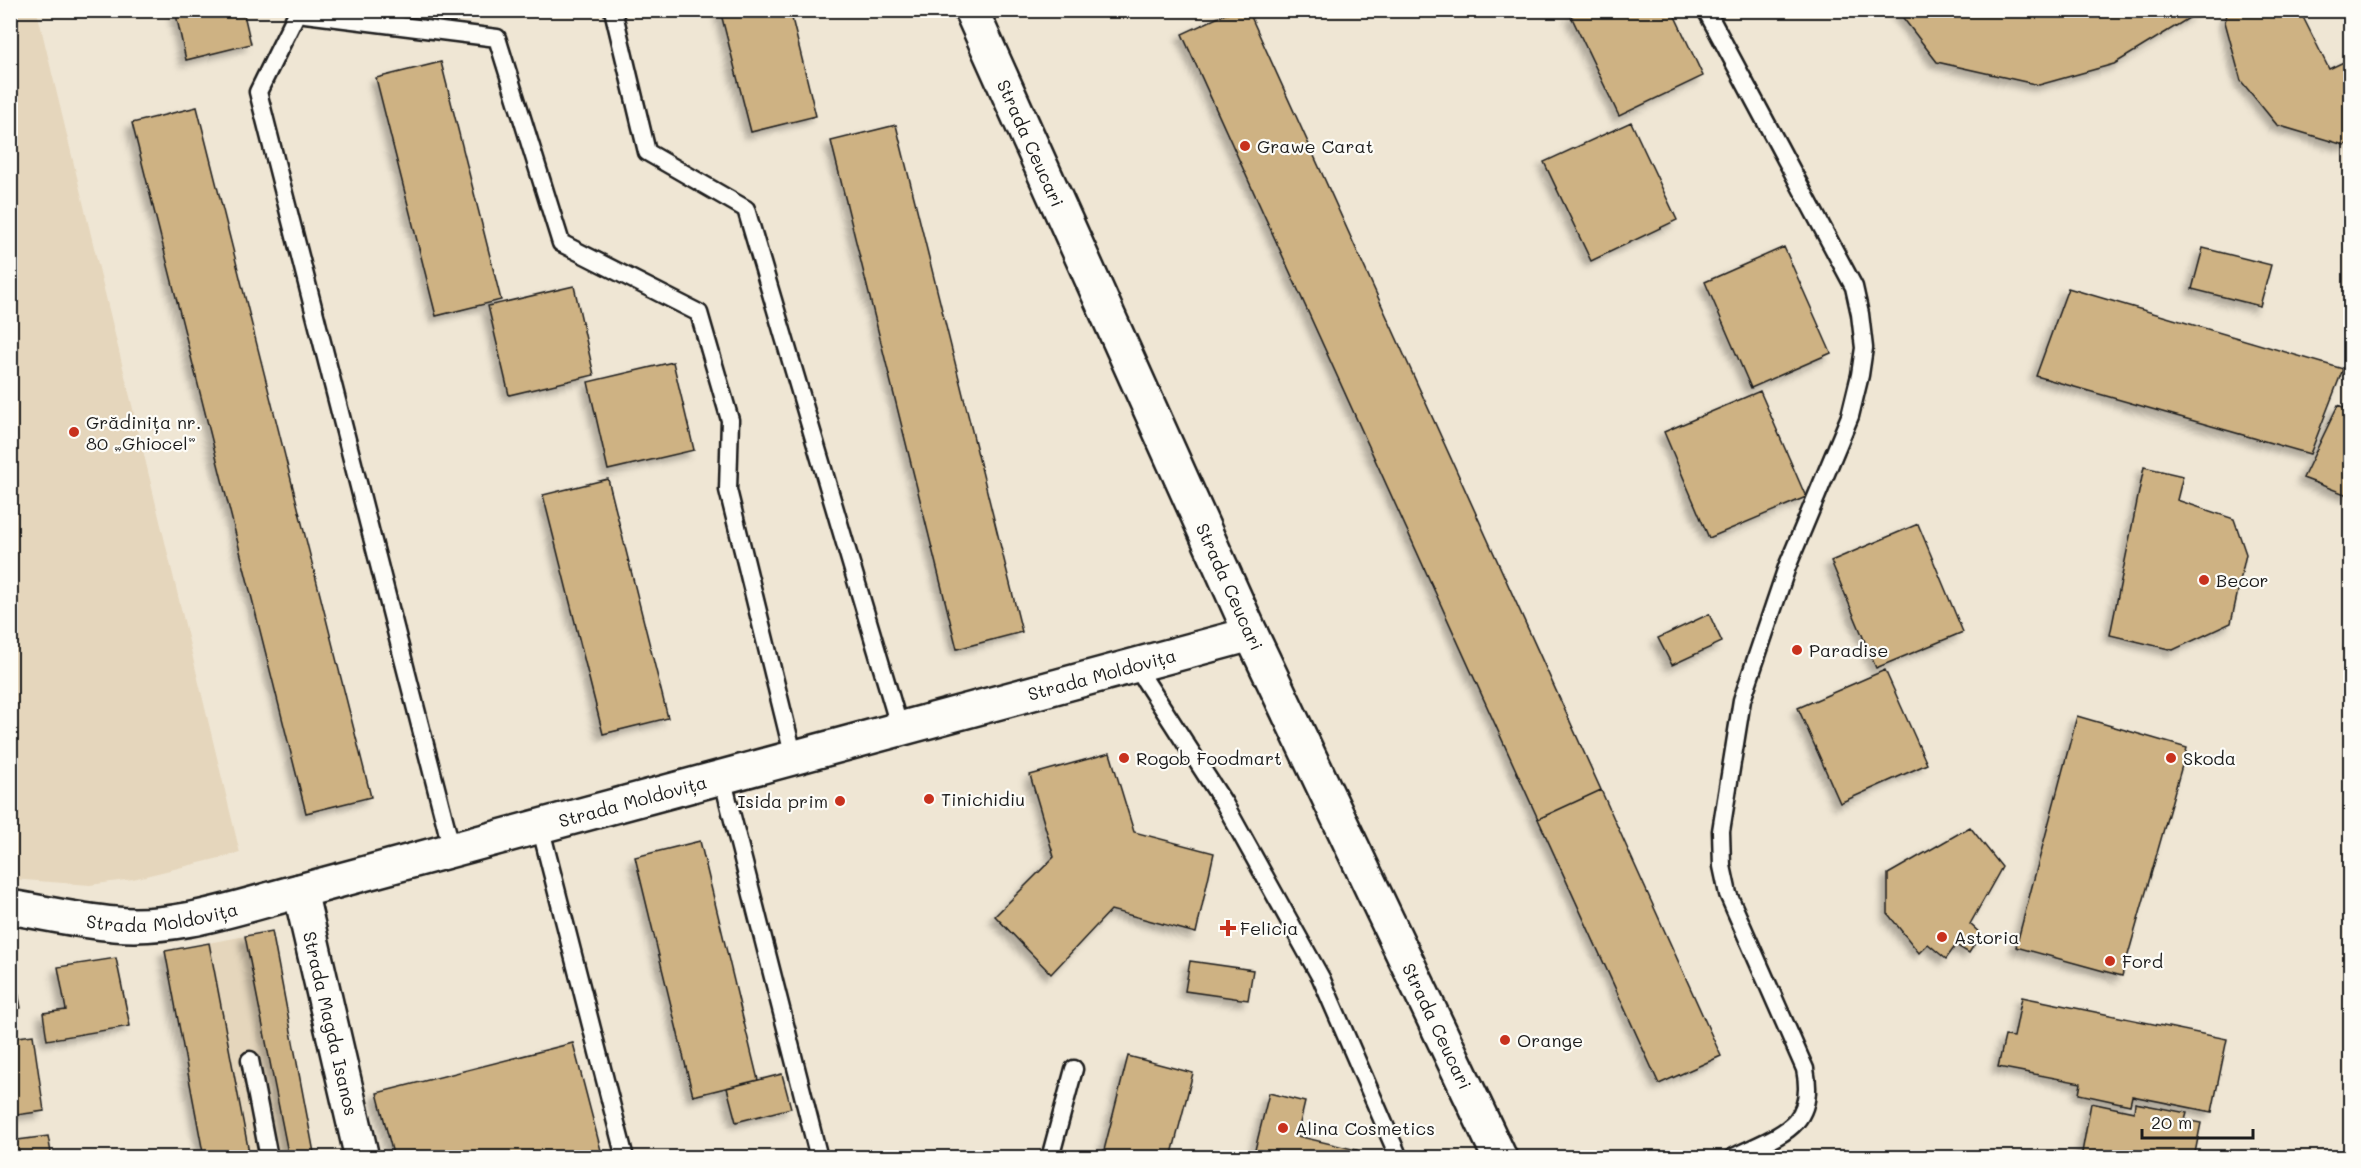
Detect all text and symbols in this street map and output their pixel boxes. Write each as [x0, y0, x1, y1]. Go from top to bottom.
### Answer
street label: Strada Ceucari [992, 76, 1070, 211]
place label: Grawe Carat [1257, 134, 1374, 158]
marker: Grawe Carat [1238, 139, 1252, 153]
place label: Grădinița nr. 80 „Ghiocel” [86, 410, 201, 455]
marker: Grădinița nr. 80 „Ghiocel” [67, 425, 81, 439]
street label: Strada Ceucari [1191, 519, 1269, 654]
place label: Becor [2216, 568, 2269, 592]
marker: Becor [2197, 573, 2211, 587]
place label: Paradise [1809, 638, 1888, 662]
street label: Strada Moldovița [1025, 643, 1179, 706]
marker: Paradise [1790, 643, 1804, 657]
place label: Rogob Foodmart [1136, 746, 1282, 770]
place label: Skoda [2183, 746, 2236, 770]
marker: Rogob Foodmart [1117, 751, 1131, 765]
marker: Skoda [2164, 751, 2178, 765]
street label: Strada Moldovița [556, 770, 709, 833]
place label: Tinichidiu [941, 787, 1025, 811]
place label: Isida prim [737, 789, 828, 813]
marker: Tinichidiu [922, 792, 936, 806]
marker: Isida prim [833, 794, 847, 808]
street label: Strada Moldovița [85, 897, 240, 937]
place label: Felicia [1240, 916, 1299, 940]
marker: Felicia [1221, 921, 1235, 935]
place label: Astoria [1954, 925, 2020, 949]
street label: Strada Magda Isanos [298, 929, 364, 1118]
marker: Astoria [1935, 930, 1949, 944]
place label: Ford [2122, 949, 2163, 973]
marker: Ford [2103, 954, 2117, 968]
street label: Strada Ceucari [1397, 959, 1478, 1093]
place label: Orange [1517, 1028, 1583, 1052]
marker: Orange [1498, 1033, 1512, 1047]
scale bar [2142, 1102, 2253, 1140]
text: 20 m [2151, 1110, 2192, 1134]
place label: Alina Cosmetics [1295, 1116, 1435, 1140]
marker: Alina Cosmetics [1276, 1121, 1290, 1135]

